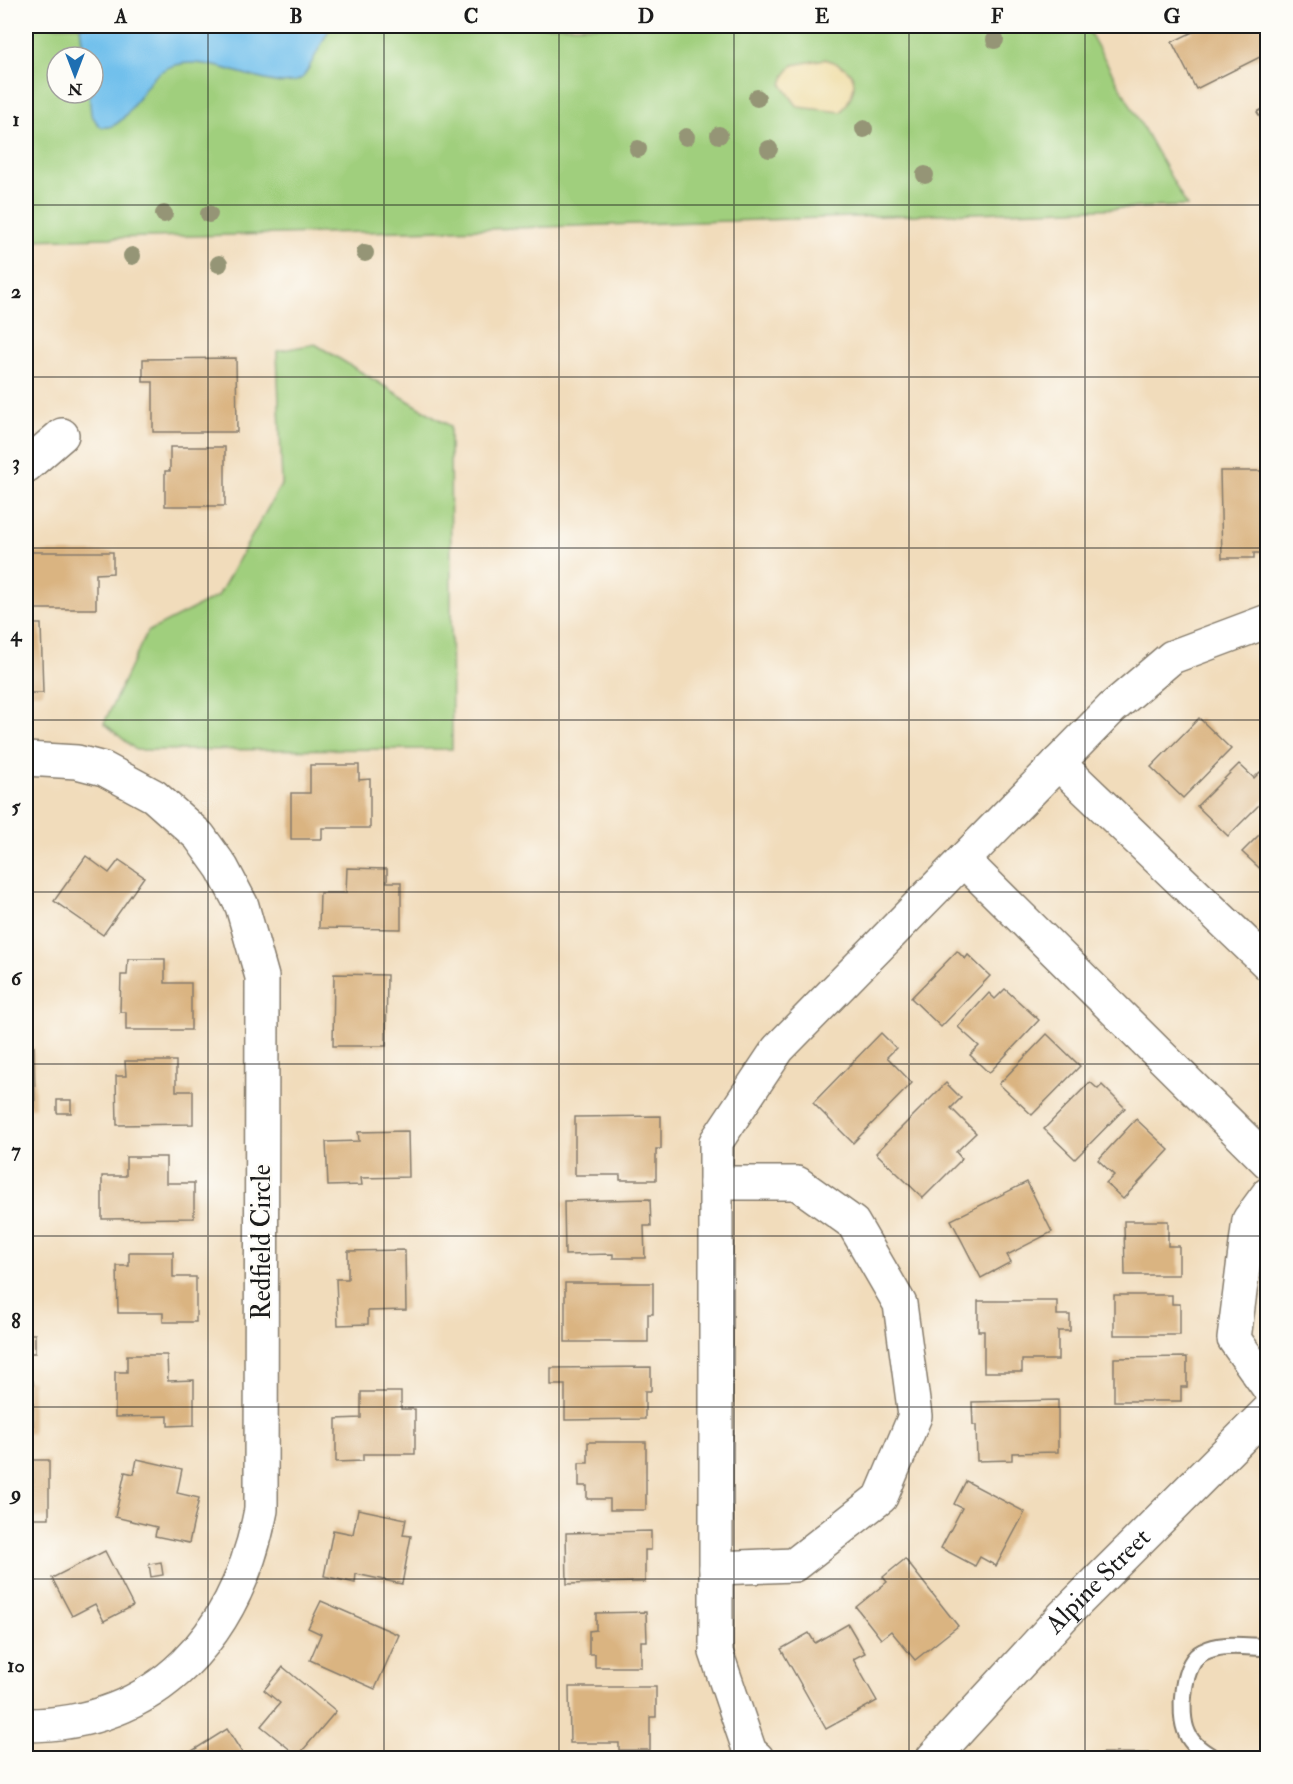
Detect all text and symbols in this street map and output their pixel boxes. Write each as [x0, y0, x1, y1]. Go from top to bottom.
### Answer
text: A [114, 4, 128, 29]
text: B [289, 4, 303, 29]
text: C [464, 4, 478, 29]
text: D [638, 4, 654, 29]
text: E [815, 4, 830, 29]
text: F [991, 4, 1004, 29]
text: G [1164, 4, 1181, 29]
north arrow [45, 45, 105, 105]
text: N [67, 79, 83, 99]
text: 1 [12, 107, 20, 132]
text: 2 [11, 279, 21, 304]
text: 3 [12, 450, 20, 475]
text: 4 [10, 622, 23, 647]
text: 5 [12, 794, 22, 819]
text: 6 [11, 966, 23, 991]
text: 7 [11, 1138, 21, 1163]
street label: Redfield Circle [246, 1164, 278, 1320]
text: 8 [11, 1309, 21, 1334]
text: 9 [9, 1481, 21, 1506]
street label: Alpine Street [1038, 1522, 1157, 1641]
text: 10 [7, 1653, 25, 1678]

